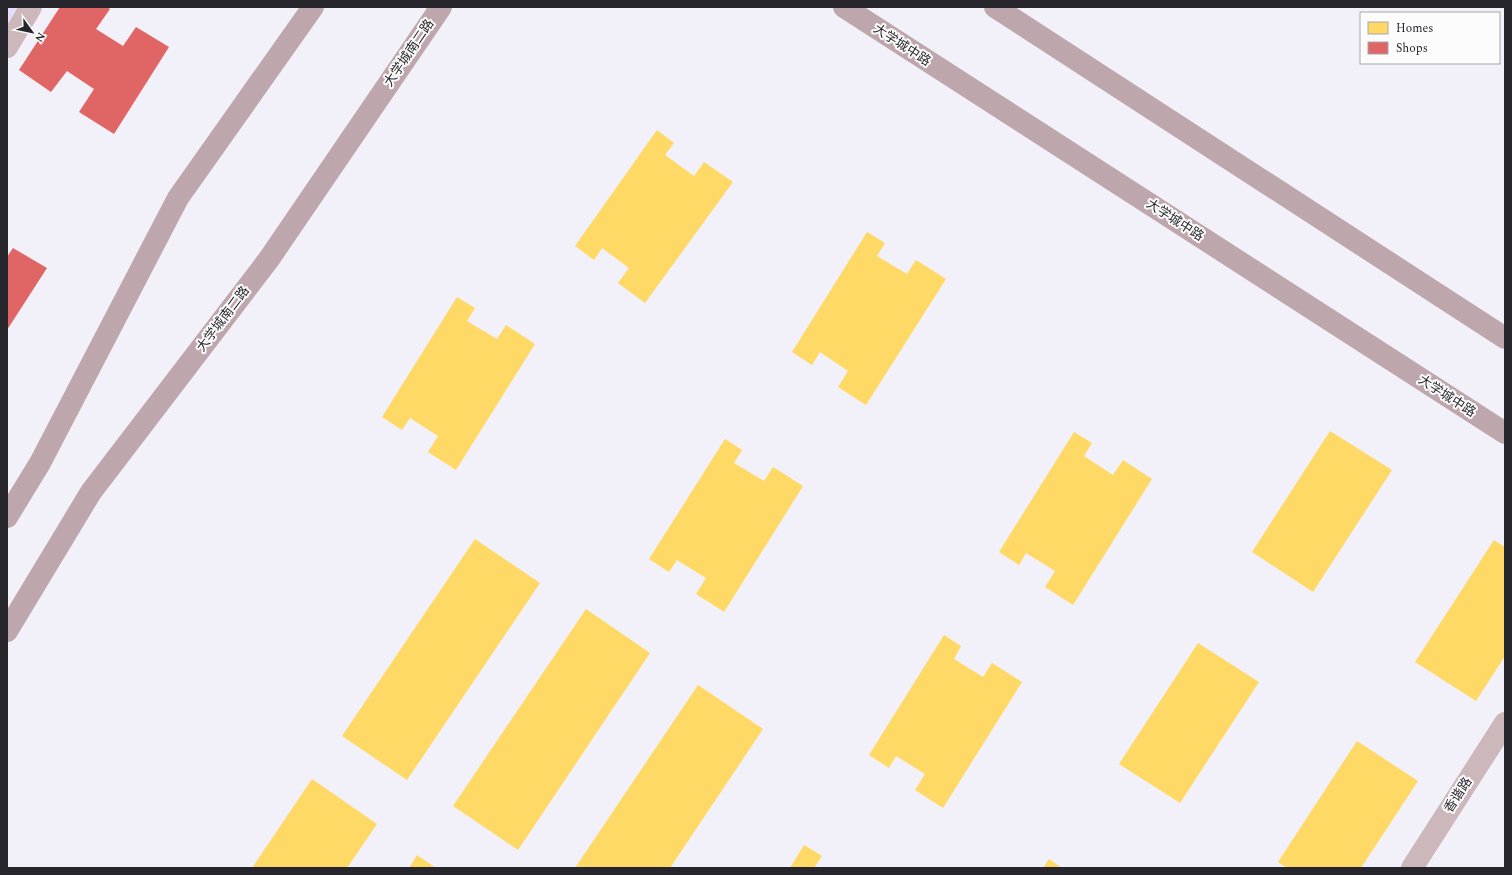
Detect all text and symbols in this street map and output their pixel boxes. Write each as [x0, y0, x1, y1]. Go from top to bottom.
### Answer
north arrow [12, 12, 52, 52]
legend [1360, 12, 1500, 64]
street label: 大学城南二路 [379, 15, 439, 91]
street label: 大学城中路 [869, 19, 935, 71]
text: Homes [1396, 19, 1434, 38]
text: N [30, 29, 50, 46]
text: Shops [1396, 39, 1428, 58]
street label: 大学城中路 [1142, 194, 1208, 246]
street label: 大学城南二路 [192, 282, 254, 356]
street label: 大学城中路 [1414, 370, 1480, 422]
street label: 香谐路 [1439, 773, 1477, 817]

